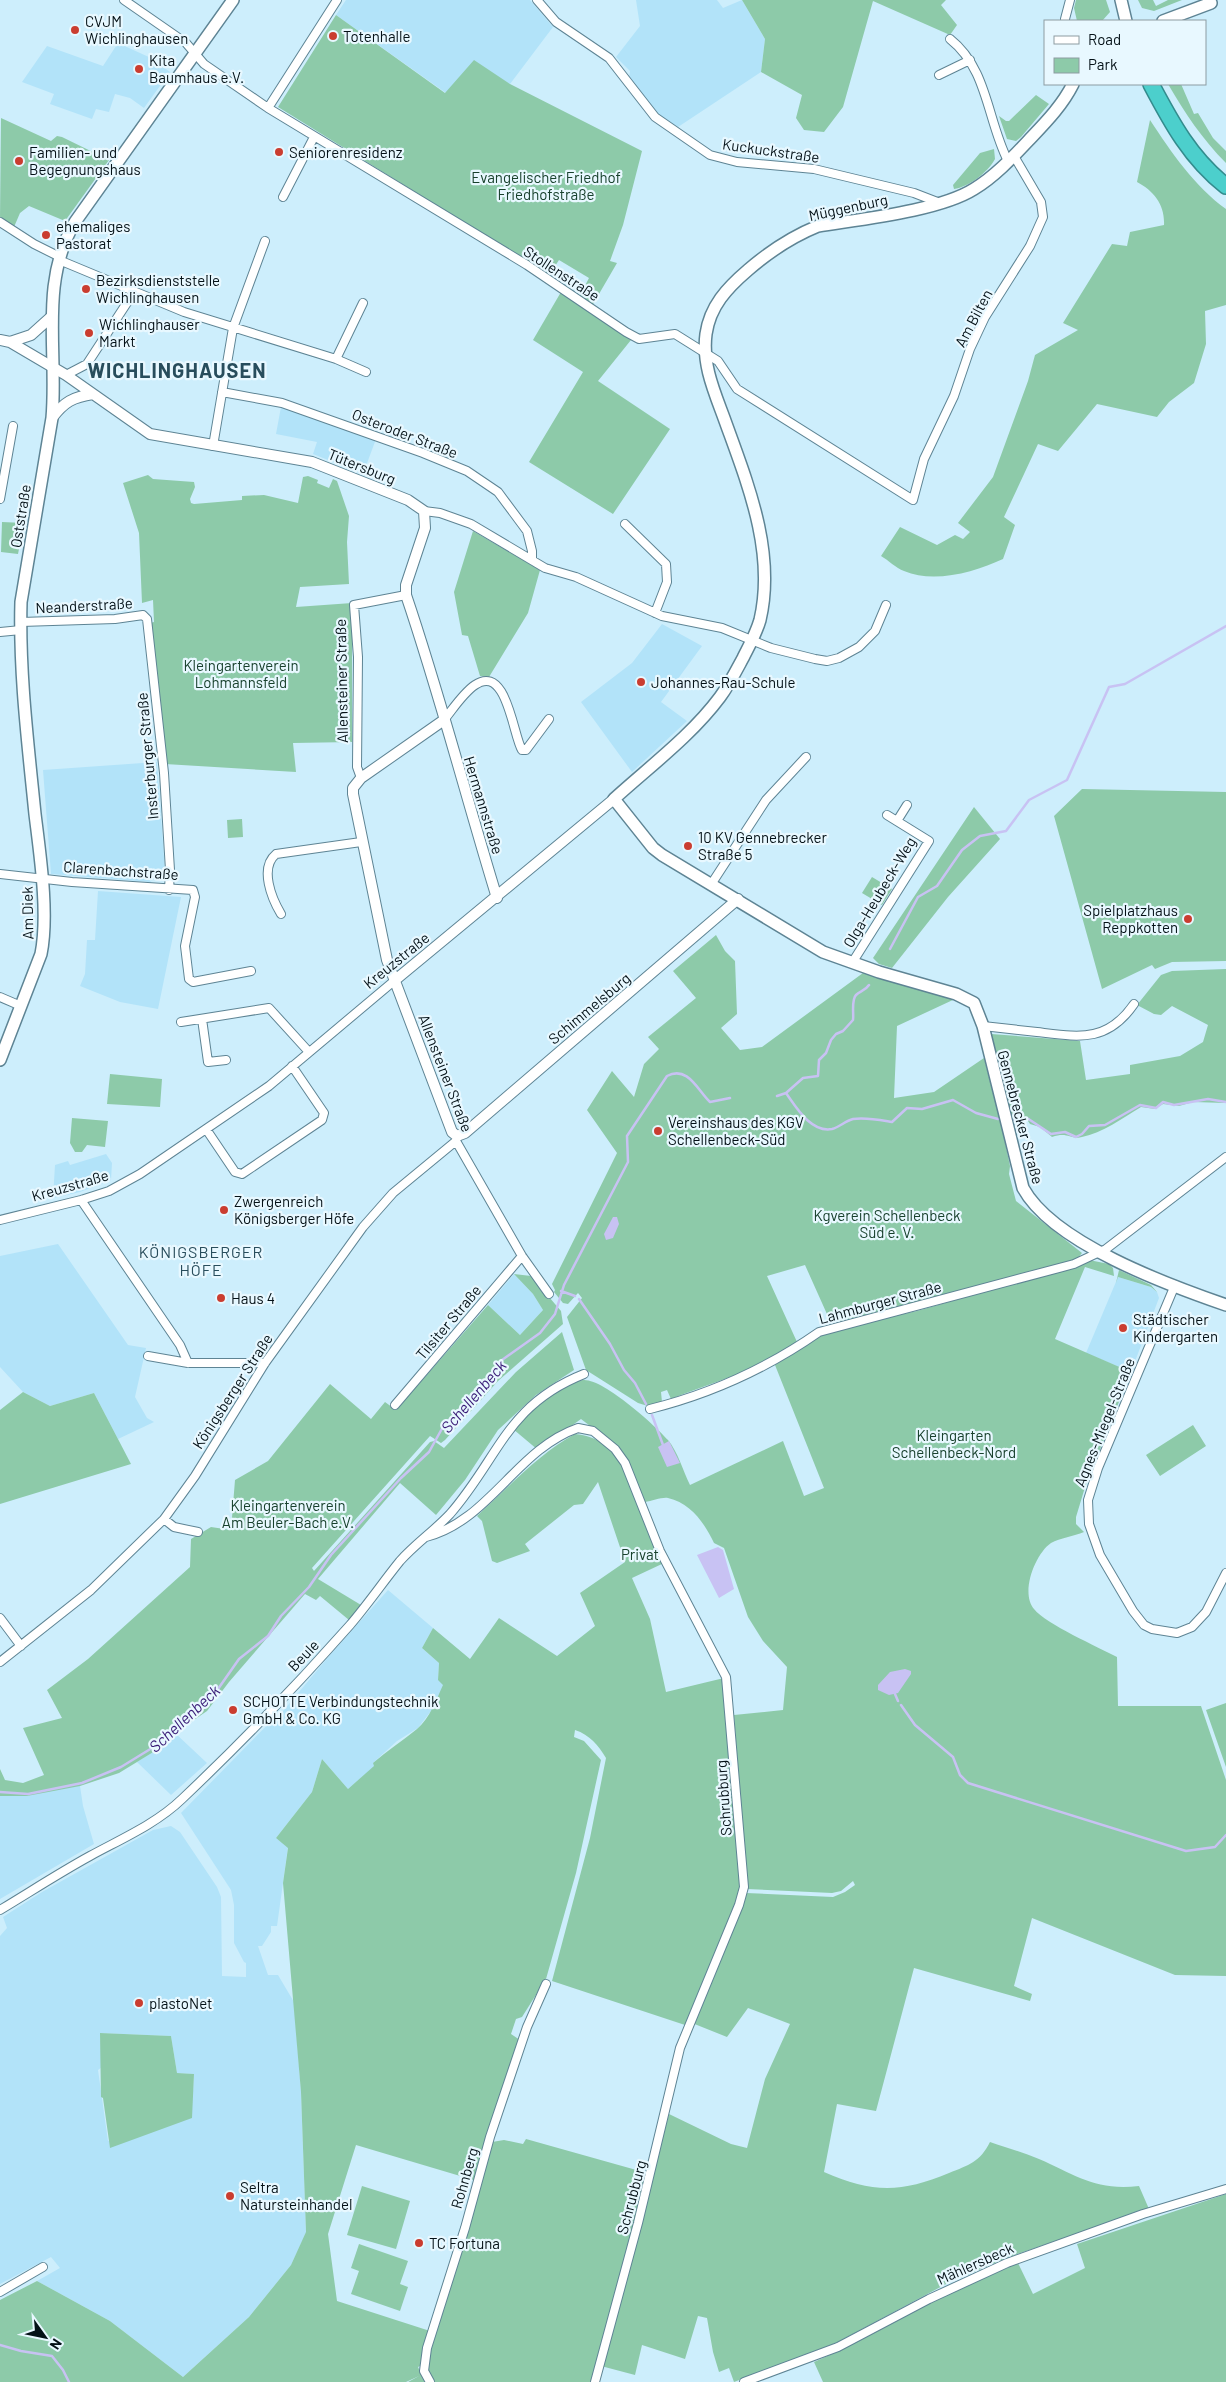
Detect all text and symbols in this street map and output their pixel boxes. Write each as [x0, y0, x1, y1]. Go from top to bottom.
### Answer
place label: CVJM Wichlinghausen [85, 12, 188, 47]
legend [1044, 20, 1206, 85]
marker: CVJM Wichlinghausen [69, 24, 81, 36]
place label: Totenhalle [343, 27, 411, 45]
marker: Totenhalle [327, 30, 339, 42]
text: Road [1088, 30, 1121, 48]
place label: Kita Baumhaus e.V. [149, 51, 244, 86]
text: Park [1088, 55, 1118, 73]
marker: Kita Baumhaus e.V. [133, 63, 145, 75]
street label: Kuckuckstraße [721, 134, 821, 166]
place label: Familien- und Begegnungshaus [29, 143, 141, 178]
place label: Seniorenresidenz [289, 143, 403, 161]
marker: Seniorenresidenz [273, 146, 285, 158]
marker: Familien- und Begegnungshaus [13, 155, 25, 167]
park label: Evangelischer Friedhof Friedhofstraße [471, 168, 621, 203]
street label: Müggenburg [807, 190, 889, 224]
place label: ehemaliges Pastorat [56, 217, 130, 252]
marker: ehemaliges Pastorat [40, 229, 52, 241]
street label: Stollenstraße [521, 242, 603, 304]
place label: Bezirksdienststelle Wichlinghausen [96, 271, 220, 306]
marker: Bezirksdienststelle Wichlinghausen [80, 283, 92, 295]
street label: Am Bilten [950, 286, 996, 350]
place label: Wichlinghauser Markt [99, 315, 200, 350]
marker: Wichlinghauser Markt [83, 327, 95, 339]
district label: WICHLINGHAUSEN [88, 358, 266, 382]
street label: Osteroder Straße [350, 405, 460, 461]
street label: Tütersburg [326, 444, 398, 488]
street label: Oststraße [6, 483, 34, 549]
street label: Neanderstraße [35, 593, 133, 617]
street label: Allensteiner Straße [331, 619, 351, 743]
park label: Kleingartenverein Lohmannsfeld [183, 656, 299, 691]
place label: Johannes-Rau-Schule [651, 673, 796, 691]
marker: Johannes-Rau-Schule [635, 676, 647, 688]
street label: Insterburger Straße [132, 692, 162, 820]
street label: Hermannstraße [461, 754, 507, 856]
place label: 10 KV Gennebrecker Straße 5 [698, 828, 828, 863]
street label: Olga-Heubeck-Weg [839, 833, 919, 951]
marker: 10 KV Gennebrecker Straße 5 [682, 840, 694, 852]
street label: Clarenbachstraße [63, 857, 179, 883]
street label: Am Diek [18, 886, 36, 940]
place label: Spielplatzhaus Reppkotten [1083, 901, 1178, 936]
marker: Spielplatzhaus Reppkotten [1182, 913, 1194, 925]
street label: Kreuzstraße [359, 928, 433, 992]
street label: Schimmelsburg [544, 969, 634, 1047]
street label: Allensteiner Straße [415, 1012, 477, 1134]
street label: Gennebrecker Straße [994, 1048, 1048, 1186]
place label: Vereinshaus des KGV Schellenbeck-Süd [668, 1113, 804, 1148]
marker: Vereinshaus des KGV Schellenbeck-Süd [652, 1125, 664, 1137]
street label: Kreuzstraße [29, 1165, 111, 1205]
place label: Zwergenreich Königsberger Höfe [234, 1192, 354, 1227]
marker: Zwergenreich Königsberger Höfe [218, 1204, 230, 1216]
park label: Kgverein Schellenbeck Süd e. V. [813, 1206, 961, 1241]
district label: KÖNIGSBERGER HÖFE [139, 1242, 263, 1279]
street label: Lahmburger Straße [817, 1277, 943, 1327]
street label: Tilsiter Straße [412, 1281, 484, 1363]
place label: Haus 4 [231, 1289, 275, 1307]
marker: Haus 4 [215, 1292, 227, 1304]
place label: Städtischer Kindergarten [1133, 1310, 1218, 1345]
marker: Städtischer Kindergarten [1117, 1322, 1129, 1334]
street label: Königsberger Straße [188, 1330, 276, 1452]
street label: Agnes-Miegel-Straße [1070, 1355, 1138, 1489]
water label: Schellenbeck [436, 1356, 510, 1436]
park label: Kleingarten Schellenbeck-Nord [892, 1426, 1016, 1461]
park label: Kleingartenverein Am Beuler-Bach e.V. [222, 1496, 354, 1531]
park label: Privat [621, 1545, 659, 1563]
street label: Beule [284, 1635, 322, 1675]
water label: Schellenbeck [145, 1680, 224, 1756]
place label: SCHOTTE Verbindungstechnik GmbH & Co. KG [243, 1692, 439, 1727]
marker: SCHOTTE Verbindungstechnik GmbH & Co. KG [227, 1704, 239, 1716]
street label: Schrubburg [711, 1760, 735, 1836]
place label: plastoNet [149, 1994, 213, 2012]
marker: plastoNet [133, 1997, 145, 2009]
street label: Rohnberg [447, 2145, 481, 2211]
street label: Schrubburg [612, 2158, 650, 2236]
place label: Seltra Natursteinhandel [240, 2178, 352, 2213]
marker: Seltra Natursteinhandel [224, 2190, 236, 2202]
place label: TC Fortuna [429, 2234, 500, 2252]
marker: TC Fortuna [413, 2237, 425, 2249]
street label: Mählersbeck [934, 2238, 1017, 2288]
north arrow [20, 2312, 70, 2362]
text: N [47, 2336, 66, 2353]

